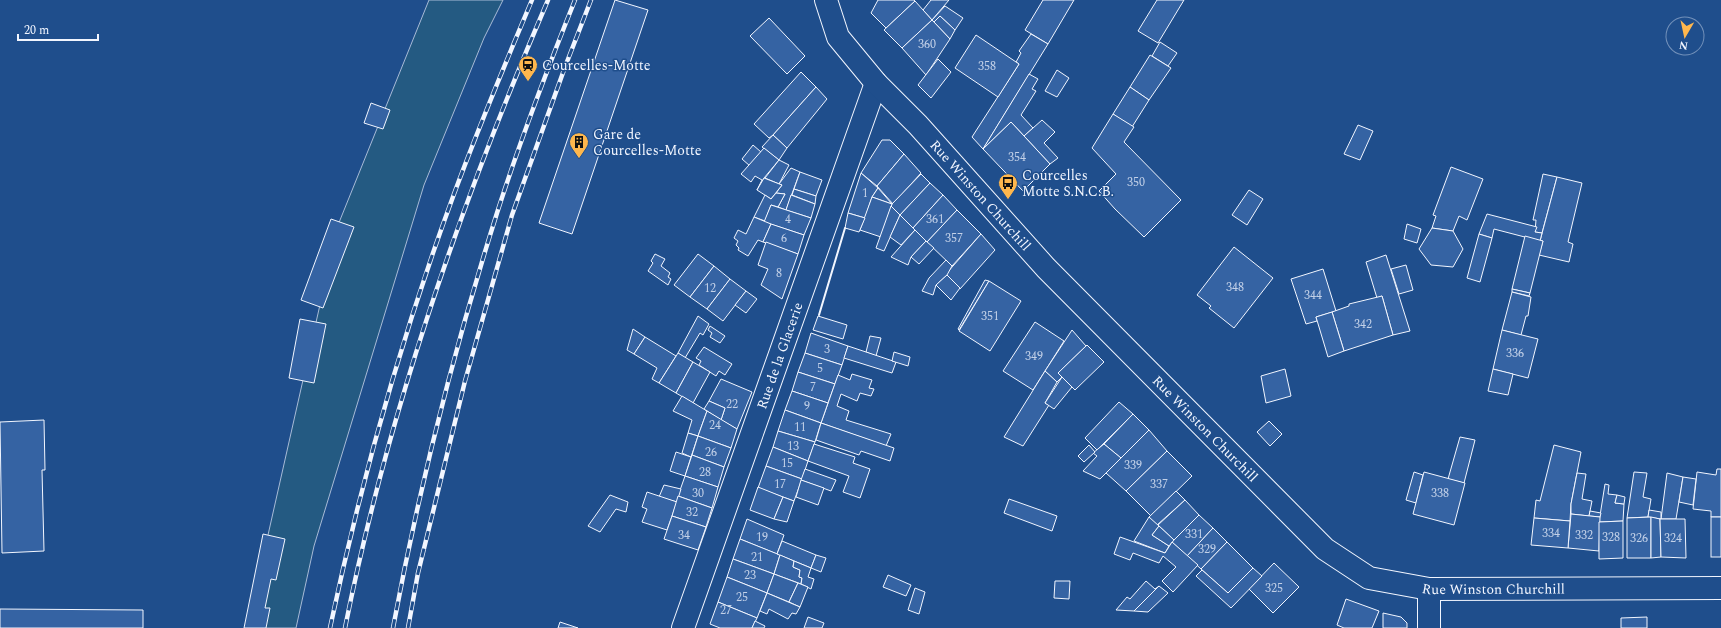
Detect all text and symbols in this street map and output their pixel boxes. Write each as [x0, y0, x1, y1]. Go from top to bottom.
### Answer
scale bar [18, 16, 98, 42]
north arrow [1665, 16, 1705, 56]
text: 20 m [24, 21, 49, 40]
house number: 360 [918, 35, 936, 54]
text: N [1678, 36, 1689, 54]
station icon: Courcelles-Motte [517, 54, 539, 82]
place label: Courcelles-Motte [542, 55, 651, 76]
house number: 358 [978, 57, 996, 76]
place label: Gare de Courcelles-Motte [593, 124, 702, 161]
building icon: Gare de Courcelles-Motte [568, 131, 590, 159]
street label: Rue Winston Churchill [925, 135, 1036, 256]
house number: 354 [1008, 148, 1026, 167]
place label: Courcelles Motte S.N.C.B. [1022, 165, 1114, 202]
bus stop icon: Courcelles Motte S.N.C.B. [997, 172, 1019, 200]
house number: 350 [1127, 173, 1145, 192]
house number: 1 [862, 184, 868, 203]
house number: 4 [785, 210, 791, 229]
house number: 361 [926, 210, 944, 229]
house number: 6 [781, 229, 787, 248]
house number: 357 [945, 229, 963, 248]
house number: 8 [776, 264, 782, 283]
house number: 348 [1226, 278, 1244, 297]
house number: 12 [704, 279, 716, 298]
house number: 344 [1304, 286, 1322, 305]
street label: Rue de la Glacerie [751, 299, 809, 412]
house number: 351 [981, 307, 999, 326]
house number: 342 [1354, 315, 1372, 334]
house number: 3 [824, 340, 830, 359]
house number: 336 [1506, 344, 1524, 363]
house number: 349 [1025, 347, 1043, 366]
house number: 5 [817, 359, 823, 378]
street label: Rue Winston Churchill [1147, 371, 1263, 487]
house number: 7 [810, 378, 816, 397]
house number: 22 [726, 395, 738, 414]
house number: 9 [804, 397, 810, 416]
house number: 24 [709, 416, 721, 435]
house number: 11 [794, 418, 806, 437]
house number: 13 [787, 437, 799, 456]
house number: 26 [705, 443, 717, 462]
house number: 15 [781, 454, 793, 473]
house number: 339 [1124, 456, 1142, 475]
house number: 28 [699, 463, 711, 482]
house number: 17 [774, 475, 786, 494]
house number: 337 [1150, 475, 1168, 494]
house number: 30 [692, 484, 704, 503]
house number: 338 [1431, 484, 1449, 503]
house number: 32 [686, 503, 698, 522]
house number: 334 [1542, 524, 1560, 543]
house number: 331 [1185, 525, 1203, 544]
house number: 34 [678, 526, 690, 545]
house number: 332 [1575, 526, 1593, 545]
house number: 19 [756, 528, 768, 547]
house number: 328 [1602, 528, 1620, 547]
house number: 326 [1630, 529, 1648, 548]
house number: 324 [1664, 529, 1682, 548]
house number: 329 [1198, 540, 1216, 559]
house number: 21 [751, 548, 763, 567]
house number: 23 [744, 566, 756, 585]
street label: Rue Winston Churchill [1420, 578, 1565, 600]
house number: 325 [1265, 579, 1283, 598]
house number: 25 [736, 588, 748, 607]
house number: 27 [720, 601, 732, 620]

